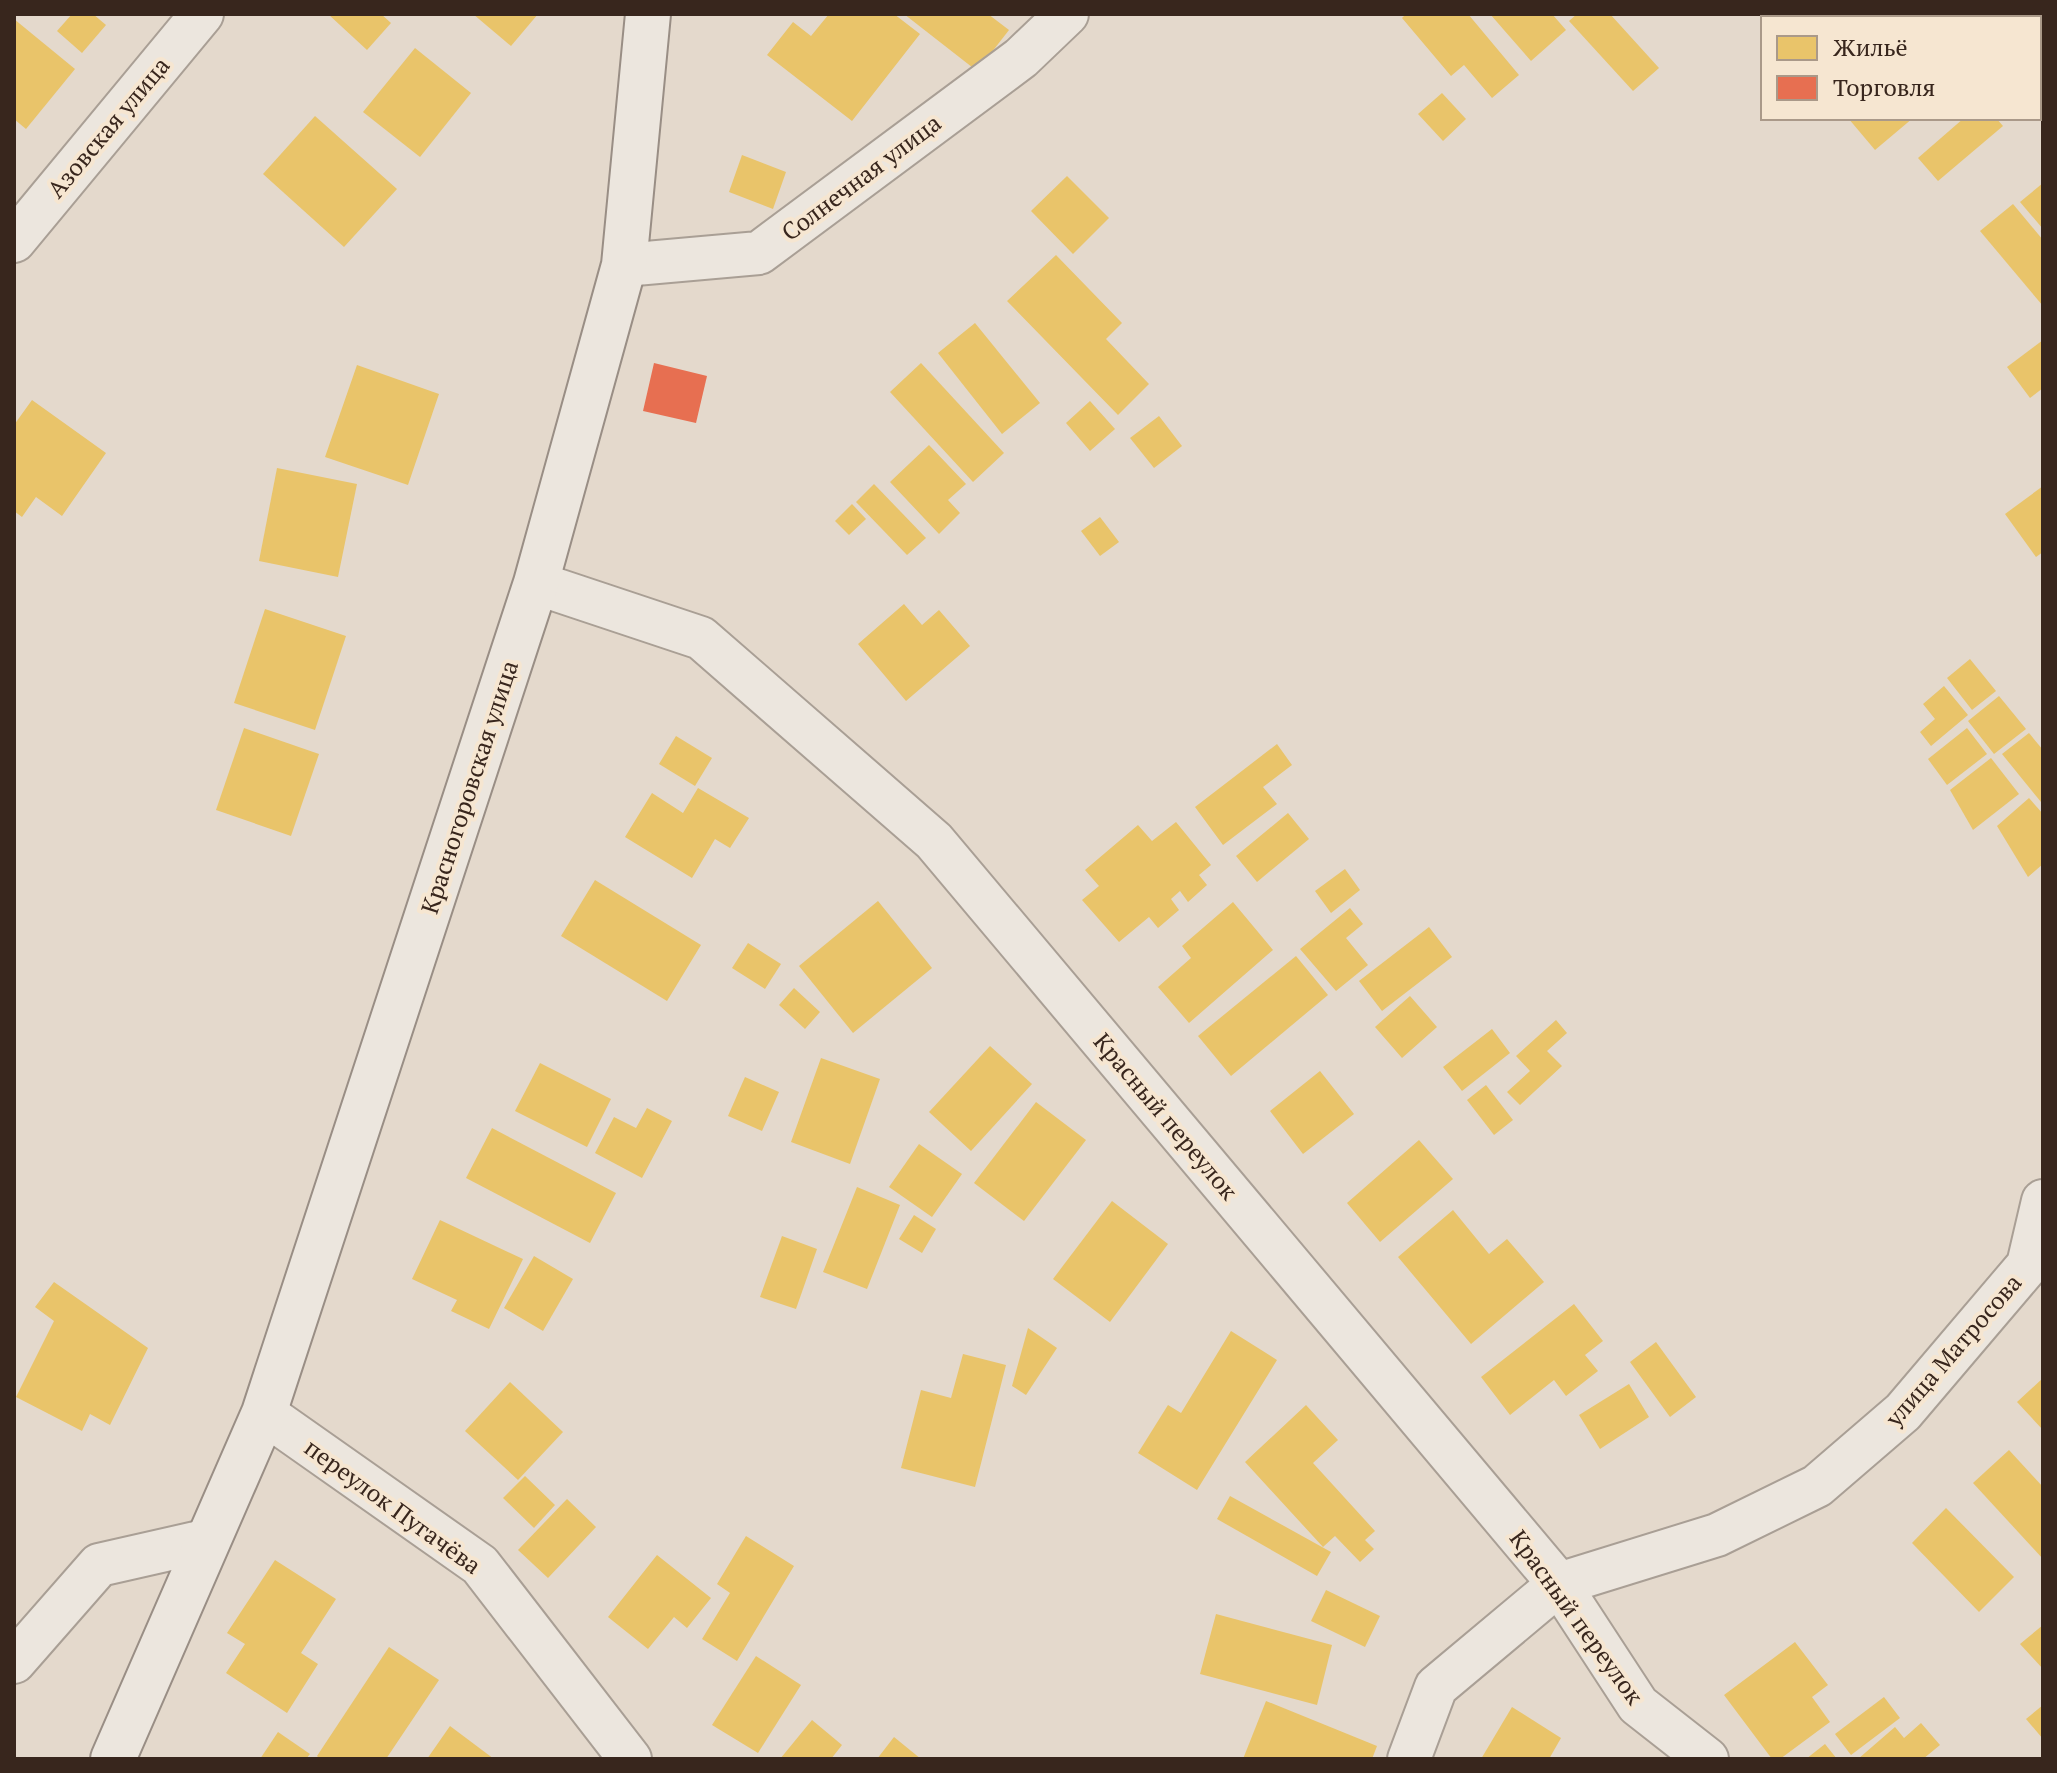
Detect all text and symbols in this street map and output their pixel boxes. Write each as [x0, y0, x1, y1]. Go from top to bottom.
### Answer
legend [1761, 16, 2041, 120]
text: Жильё [1833, 31, 1907, 63]
street label: Азовская улица [40, 50, 176, 204]
text: Торговля [1833, 71, 1935, 103]
street label: Солнечная улица [775, 107, 947, 247]
street label: Красногоровская улица [413, 656, 525, 918]
street label: Красный переулок [1087, 1026, 1245, 1206]
street label: улица Матросова [1877, 1267, 2028, 1434]
street label: переулок Пугачёва [298, 1431, 488, 1581]
street label: Красный переулок [1503, 1523, 1651, 1711]

